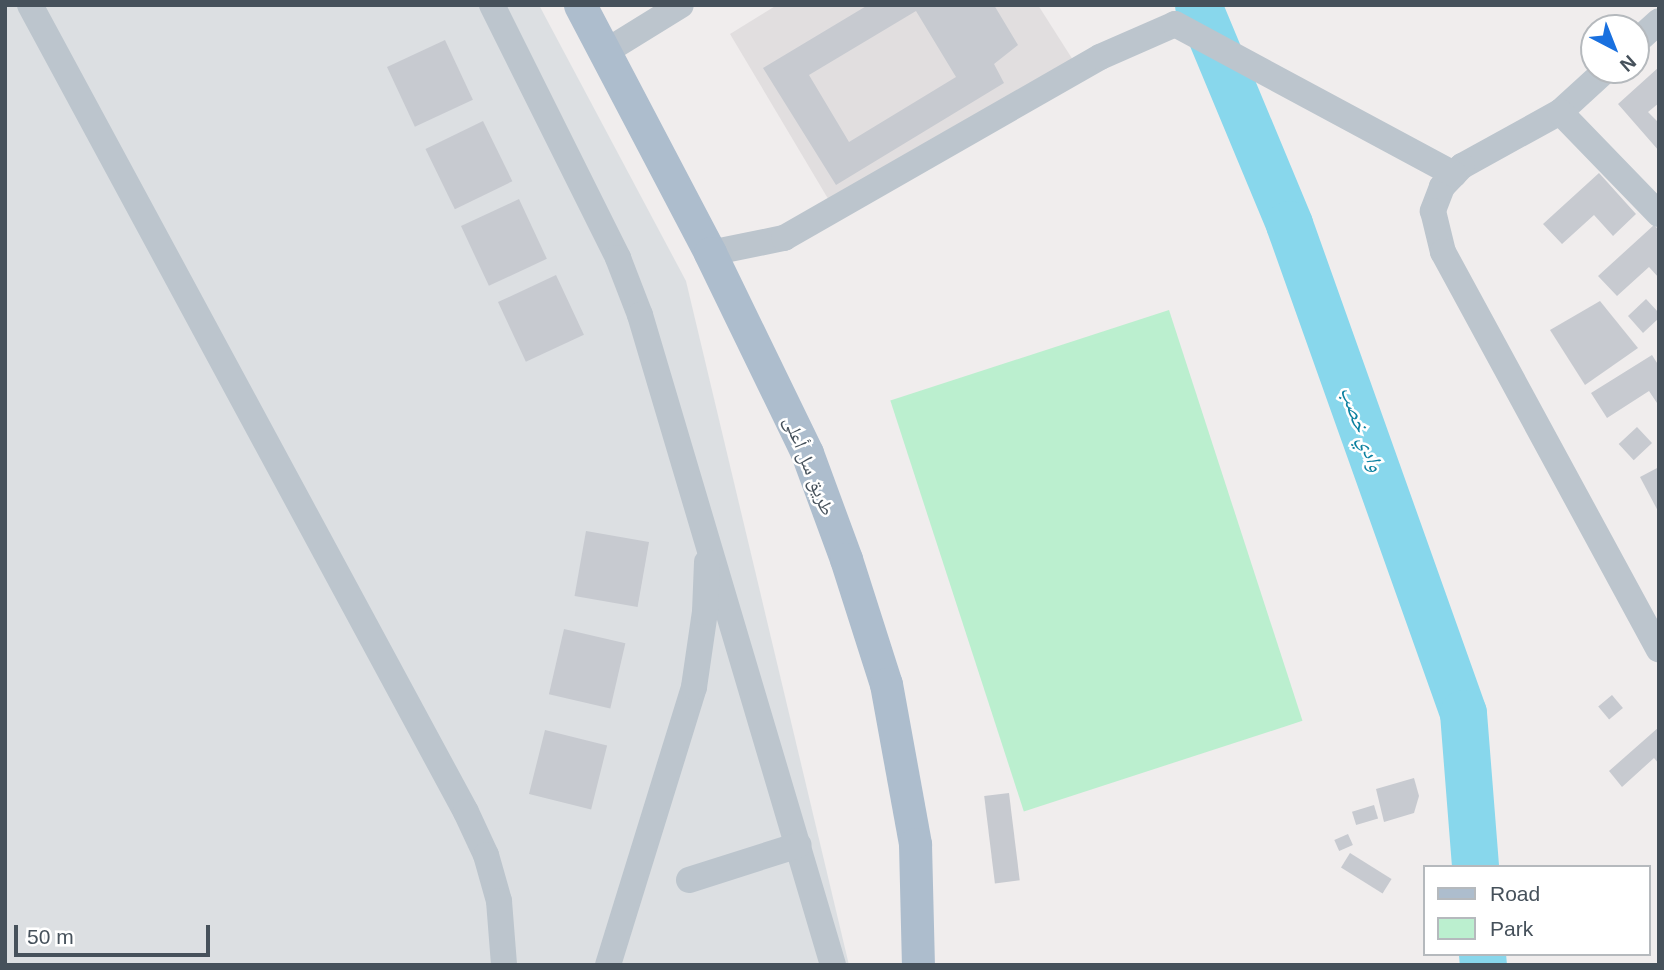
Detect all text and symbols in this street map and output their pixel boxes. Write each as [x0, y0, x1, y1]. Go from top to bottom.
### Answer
north arrow [1580, 14, 1650, 84]
text: N [1616, 51, 1640, 76]
water label: وادي خصب [1335, 383, 1389, 475]
street label: طريق سل أعلى [779, 413, 839, 519]
legend [1422, 865, 1650, 956]
text: Road [1490, 882, 1540, 905]
scale bar [18, 911, 214, 955]
text: Park [1490, 917, 1533, 940]
text: 50 m [27, 925, 74, 948]

